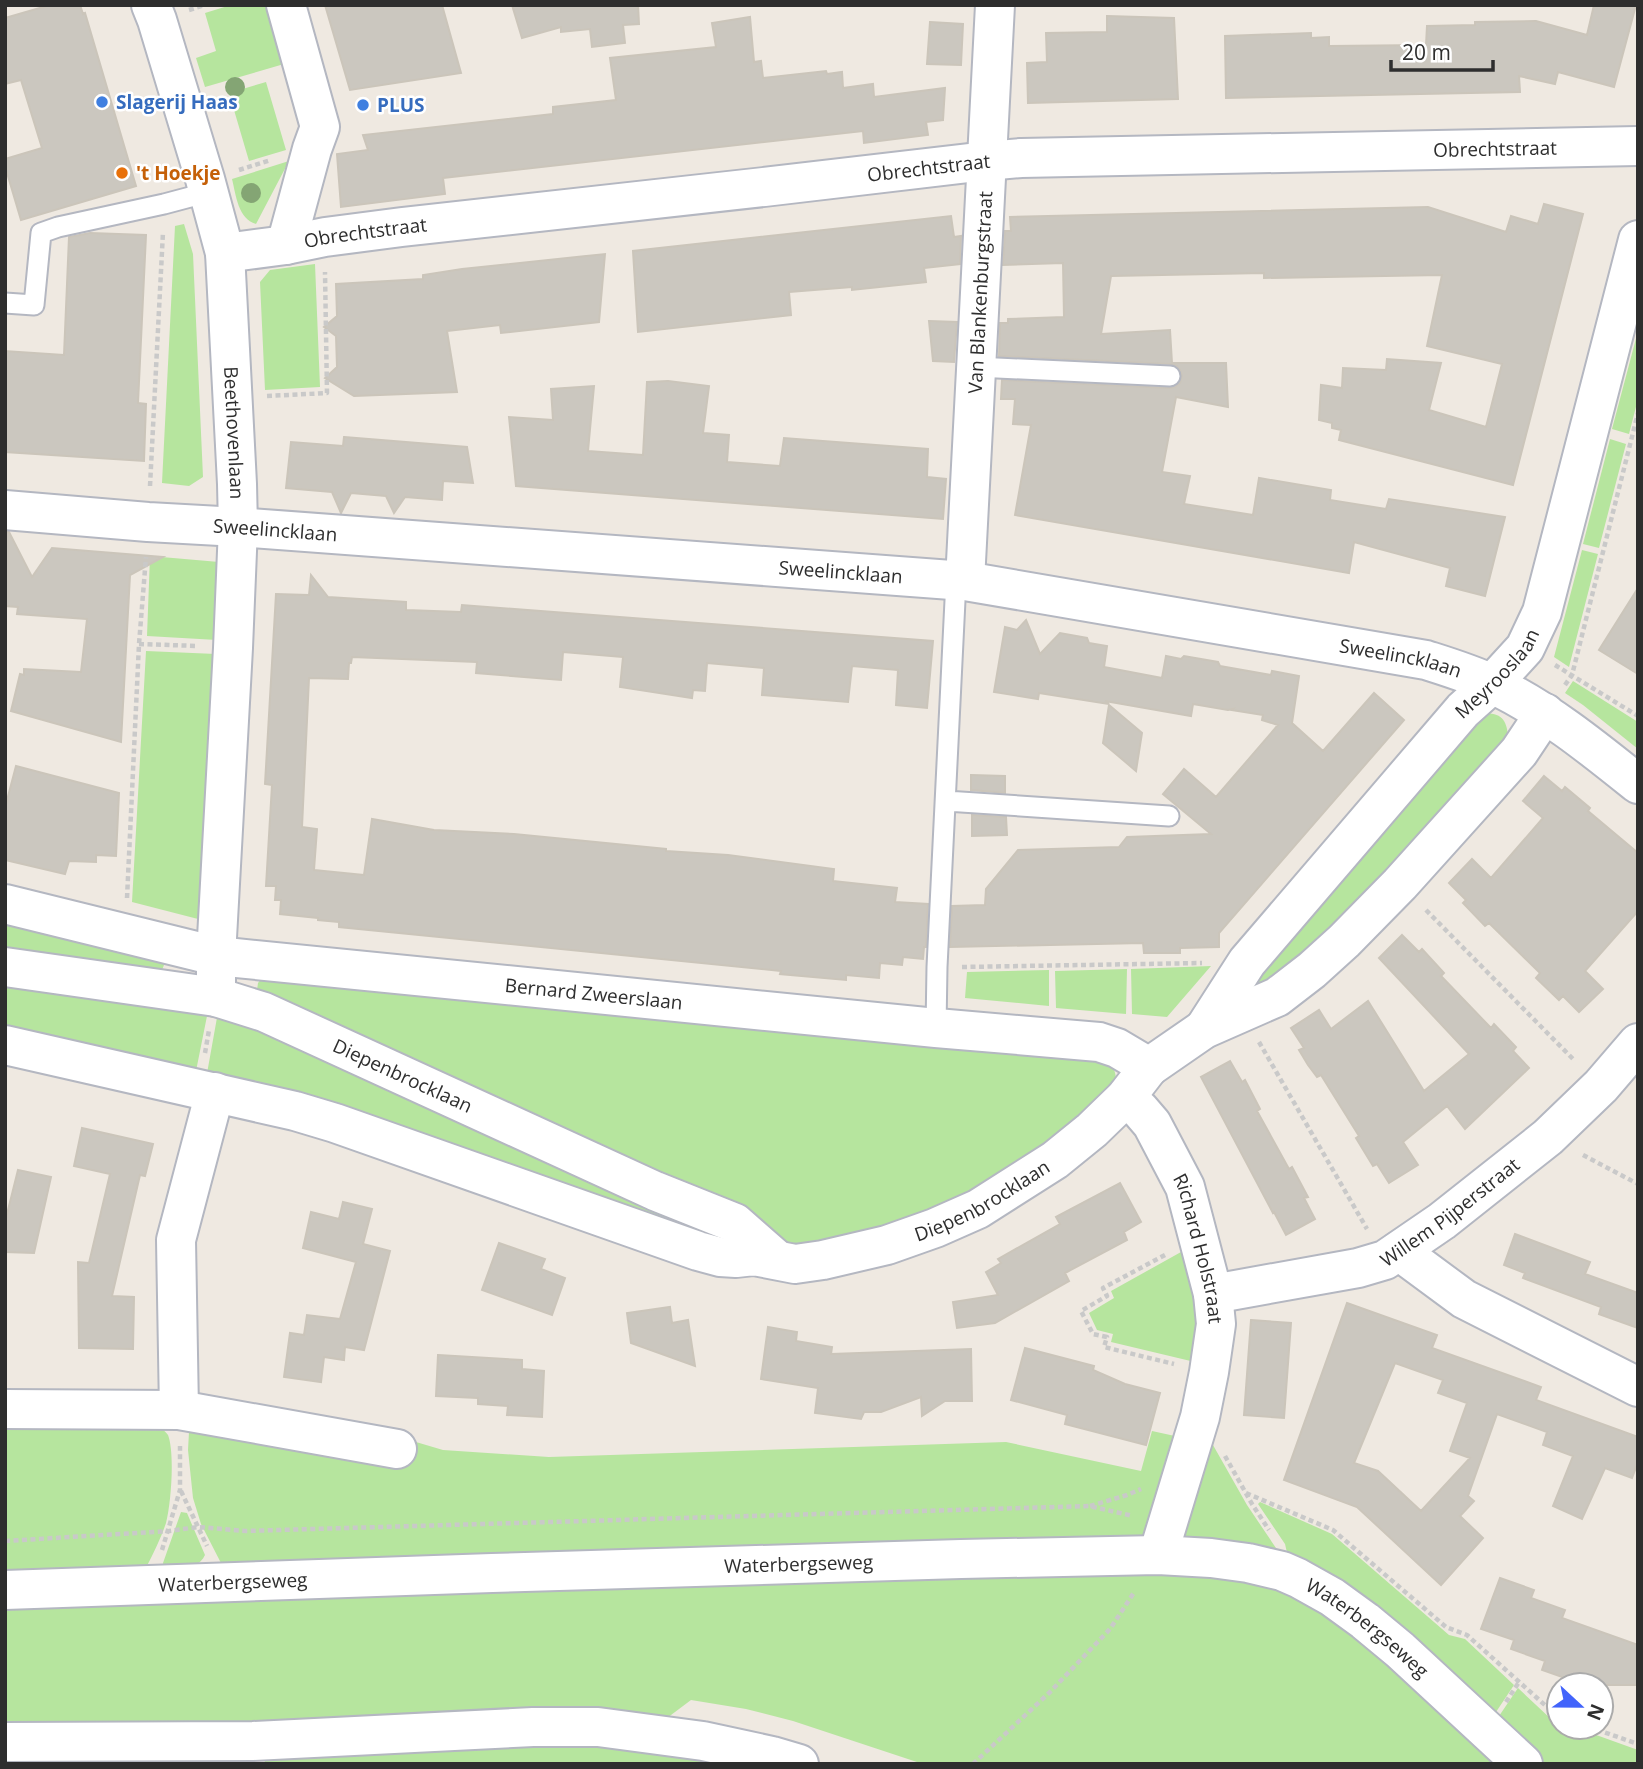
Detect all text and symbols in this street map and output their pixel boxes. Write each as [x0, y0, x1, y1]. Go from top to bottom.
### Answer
scale bar [1391, 28, 1492, 72]
text: 20 m [1402, 38, 1451, 66]
place label: Slagerij Haas [116, 89, 238, 115]
place label: PLUS [377, 92, 425, 118]
marker: Slagerij Haas [94, 94, 110, 110]
marker: PLUS [355, 97, 371, 113]
street label: Obrechtstraat [1433, 135, 1557, 163]
street label: Obrechtstraat [866, 148, 992, 188]
place label: 't Hoekje [136, 160, 221, 186]
marker: 't Hoekje [114, 165, 130, 181]
street label: Van Blankenburgstraat [962, 190, 998, 394]
street label: Obrechtstraat [302, 211, 428, 254]
street label: Beethovenlaan [218, 366, 250, 500]
street label: Sweelincklaan [212, 513, 338, 547]
street label: Sweelincklaan [778, 554, 904, 589]
street label: Meyrooslaan [1449, 624, 1545, 724]
street label: Sweelincklaan [1337, 632, 1465, 684]
street label: Bernard Zweerslaan [504, 972, 684, 1016]
street label: Diepenbrocklaan [329, 1032, 477, 1119]
street label: Willem Pijperstraat [1375, 1151, 1525, 1273]
street label: Diepenbrocklaan [911, 1154, 1055, 1247]
street label: Richard Holstraat [1167, 1169, 1229, 1325]
street label: Waterbergseweg [724, 1549, 874, 1579]
street label: Waterbergseweg [158, 1566, 308, 1598]
street label: Waterbergseweg [1301, 1572, 1435, 1683]
north arrow [1545, 1671, 1615, 1741]
text: N [1581, 1700, 1611, 1724]

